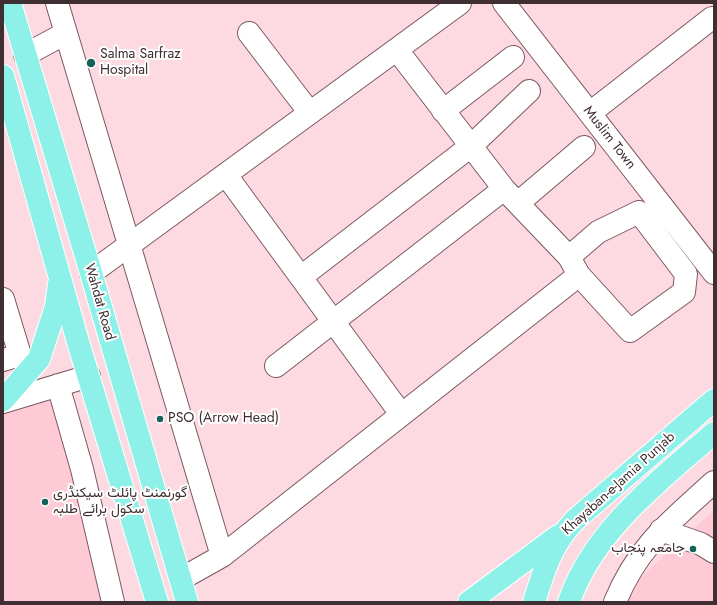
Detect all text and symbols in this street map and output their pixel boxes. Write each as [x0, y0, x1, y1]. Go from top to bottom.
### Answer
place label: Salma Sarfraz Hospital [100, 47, 181, 80]
marker: Salma Sarfraz Hospital [85, 57, 97, 69]
street label: Muslim Town [579, 103, 639, 173]
street label: Wahdat Road [80, 262, 118, 342]
place label: PSO (Arrow Head) [168, 411, 279, 427]
marker: PSO (Arrow Head) [155, 414, 165, 424]
street label: Khayaban-e-Jamia Punjab [559, 429, 679, 539]
place label: گورنمنٹ پائلٹ سیکنڈری سکول برائے طلبہ [53, 486, 187, 518]
marker: گورنمنٹ پائلٹ سیکنڈری سکول برائے طلبہ [40, 497, 50, 507]
place label: جامعہ پنجاب [611, 541, 685, 557]
marker: جامعہ پنجاب [688, 544, 698, 554]

